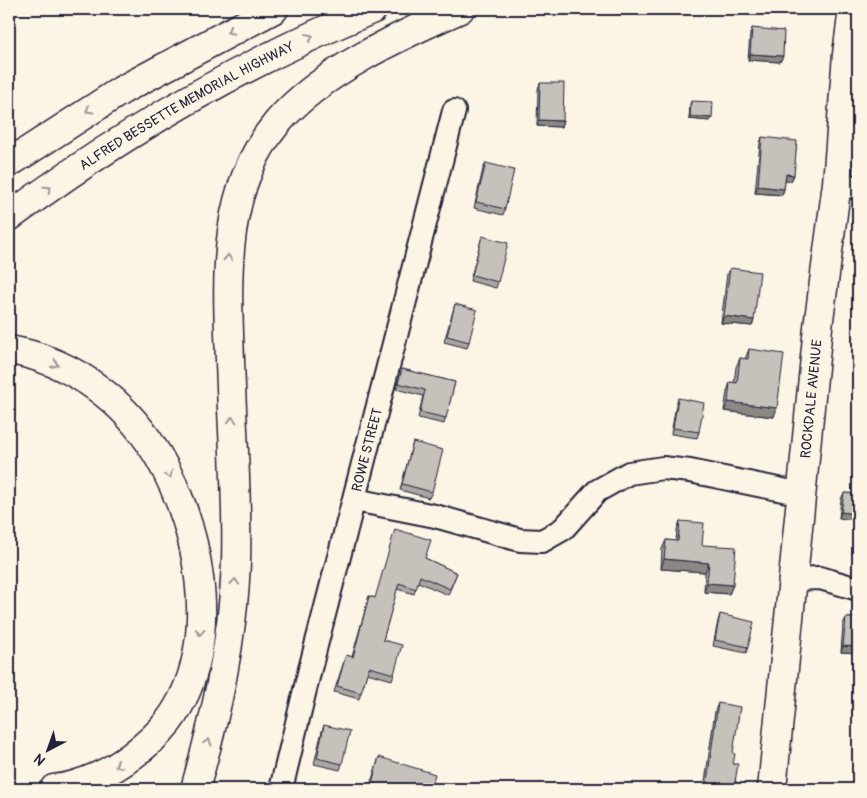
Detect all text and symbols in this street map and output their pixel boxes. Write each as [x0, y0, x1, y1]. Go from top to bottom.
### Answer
one-way arrow [227, 25, 236, 35]
one-way arrow [305, 33, 314, 44]
street label: ALFRED BESSETTE MEMORIAL HIGHWAY [76, 37, 297, 174]
one-way arrow [85, 104, 94, 114]
one-way arrow [42, 186, 52, 195]
one-way arrow [223, 253, 234, 261]
street label: ROCKDALE AVENUE [796, 339, 825, 459]
one-way arrow [50, 357, 59, 368]
street label: ROWE STREET [348, 406, 386, 493]
one-way arrow [226, 416, 237, 424]
one-way arrow [163, 470, 173, 479]
one-way arrow [229, 578, 240, 586]
one-way arrow [194, 629, 205, 637]
north arrow [22, 726, 72, 776]
one-way arrow [202, 738, 213, 747]
text: N [31, 750, 49, 769]
one-way arrow [115, 759, 124, 769]

